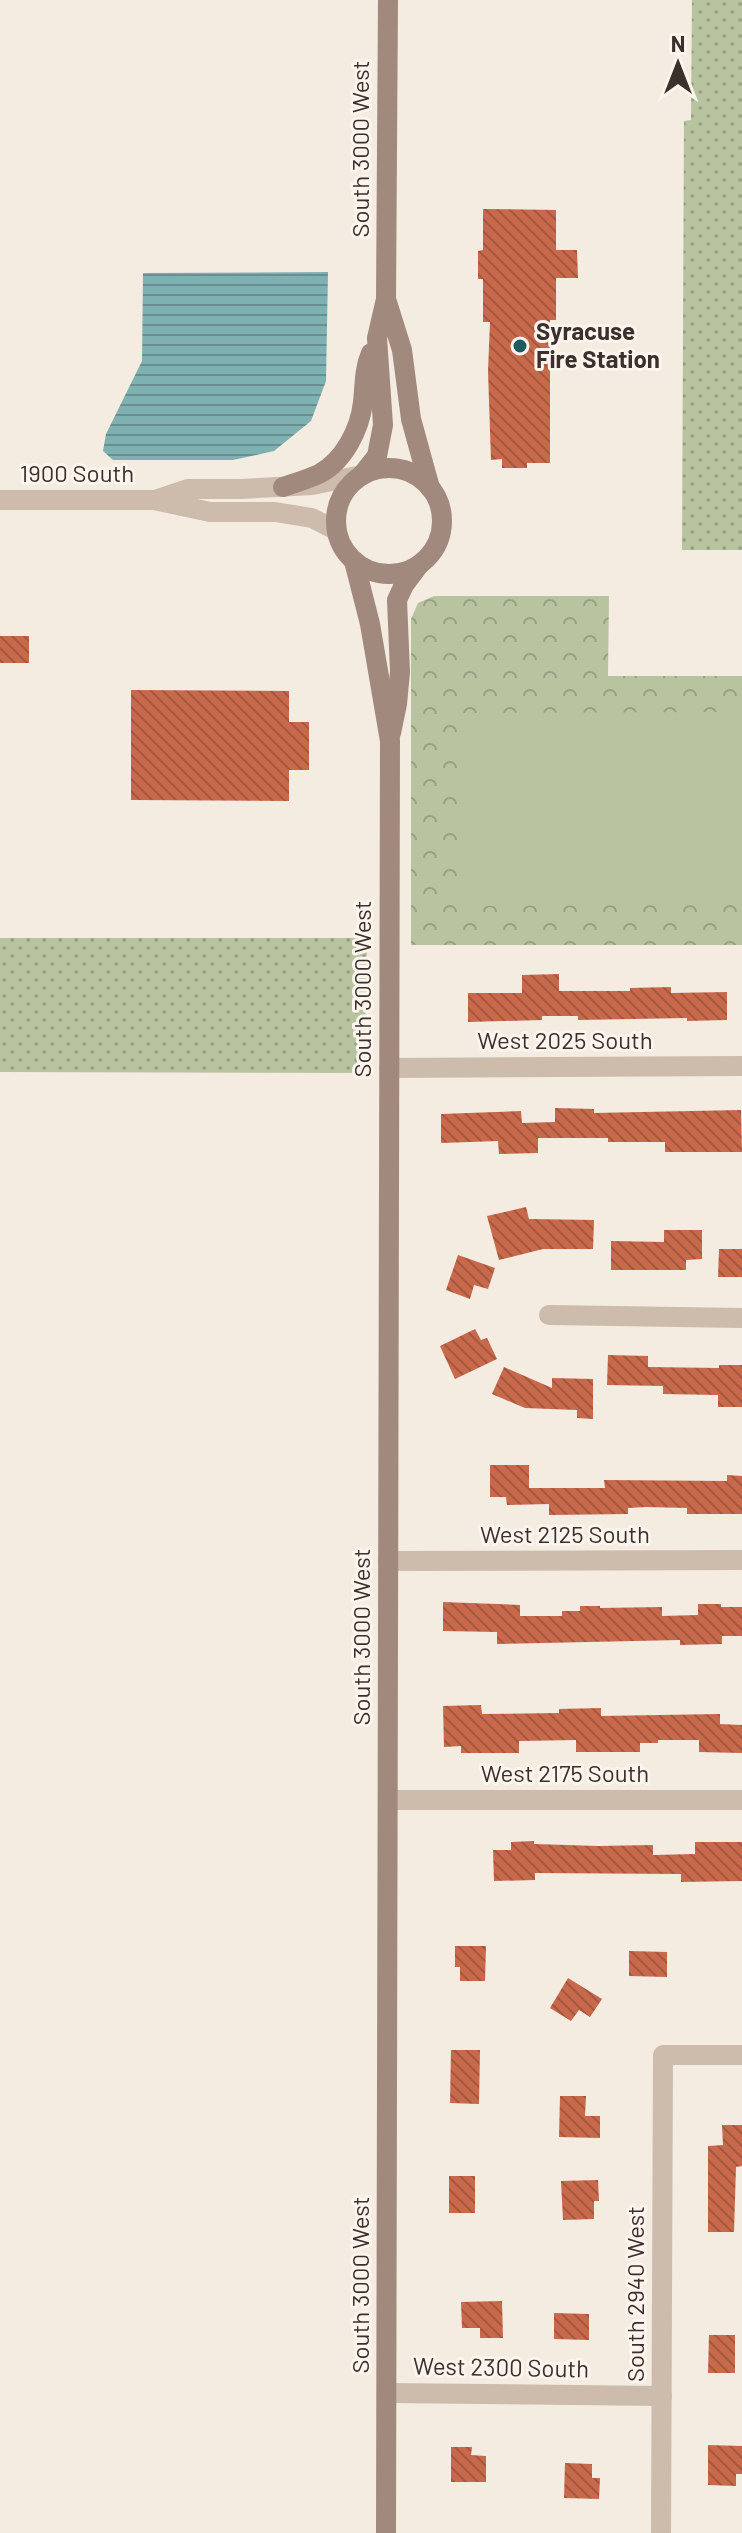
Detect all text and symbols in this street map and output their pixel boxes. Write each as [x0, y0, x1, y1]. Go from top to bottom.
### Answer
north arrow [638, 24, 718, 104]
text: N [671, 30, 685, 56]
street label: South 3000 West [345, 61, 374, 238]
place label: Syracuse Fire Station [536, 316, 660, 373]
marker: Syracuse Fire Station [511, 337, 529, 355]
street label: 1900 South [20, 458, 134, 487]
street label: South 3000 West [347, 901, 376, 1078]
street label: West 2025 South [477, 1025, 653, 1054]
street label: West 2125 South [480, 1519, 650, 1548]
street label: South 3000 West [346, 1549, 375, 1726]
street label: West 2175 South [481, 1758, 649, 1787]
street label: South 3000 West [345, 2197, 374, 2374]
street label: South 2940 West [620, 2206, 649, 2382]
street label: West 2300 South [413, 2350, 589, 2383]

